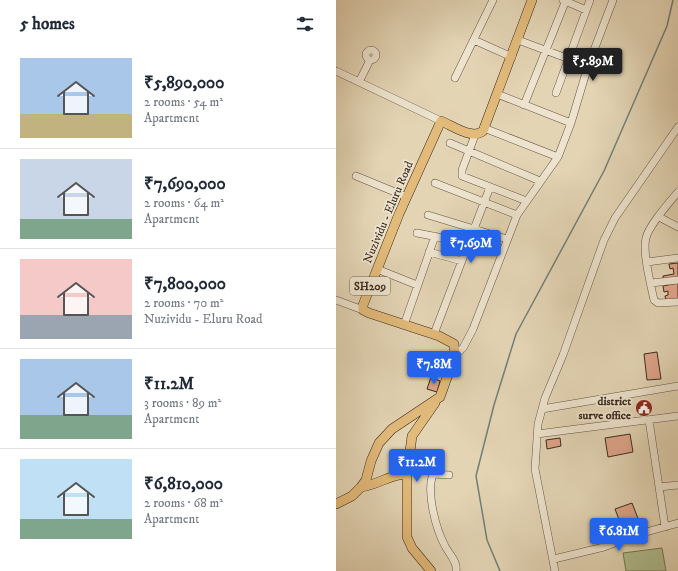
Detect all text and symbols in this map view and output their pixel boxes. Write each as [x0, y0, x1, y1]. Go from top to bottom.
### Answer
text: 5 homes [20, 13, 75, 35]
icon: filters [294, 13, 316, 35]
pin: ₹5.89M [560, 48, 626, 82]
text: ₹5.89M [572, 53, 614, 69]
text: ₹5,890,000 [144, 72, 224, 94]
icon: home [52, 74, 100, 122]
text: 2 rooms · 54 m² [144, 94, 223, 110]
text: Apartment [144, 110, 199, 126]
street label: Nuzividu - Eluru Road [360, 159, 417, 265]
text: ₹7,690,000 [144, 173, 226, 195]
icon: home [52, 175, 100, 223]
text: 2 rooms · 64 m² [144, 195, 224, 211]
text: Apartment [144, 211, 199, 227]
pin: ₹7.69M [438, 230, 504, 264]
text: ₹7.69M [450, 235, 492, 251]
text: ₹7,800,000 [144, 273, 226, 295]
icon: home [52, 275, 100, 323]
road number: SH209 [350, 277, 390, 295]
text: 2 rooms · 70 m² [144, 295, 224, 311]
text: Nuzividu - Eluru Road [144, 311, 263, 327]
pin: ₹7.8M [406, 351, 462, 385]
text: ₹7.8M [416, 356, 452, 372]
text: ₹11.2M [144, 373, 194, 395]
icon: home [52, 375, 100, 423]
place label: district surve office [578, 394, 631, 423]
text: 3 rooms · 89 m² [144, 395, 221, 411]
public building icon: district surve office [634, 398, 654, 418]
text: Apartment [144, 411, 199, 427]
pin: ₹11.2M [384, 449, 450, 483]
text: ₹11.2M [398, 454, 436, 470]
text: ₹6,810,000 [144, 473, 223, 495]
icon: home [52, 475, 100, 523]
text: 2 rooms · 68 m² [144, 495, 223, 511]
text: Apartment [144, 511, 199, 527]
pin: ₹6.81M [586, 518, 652, 552]
text: ₹6.81M [599, 523, 639, 539]

